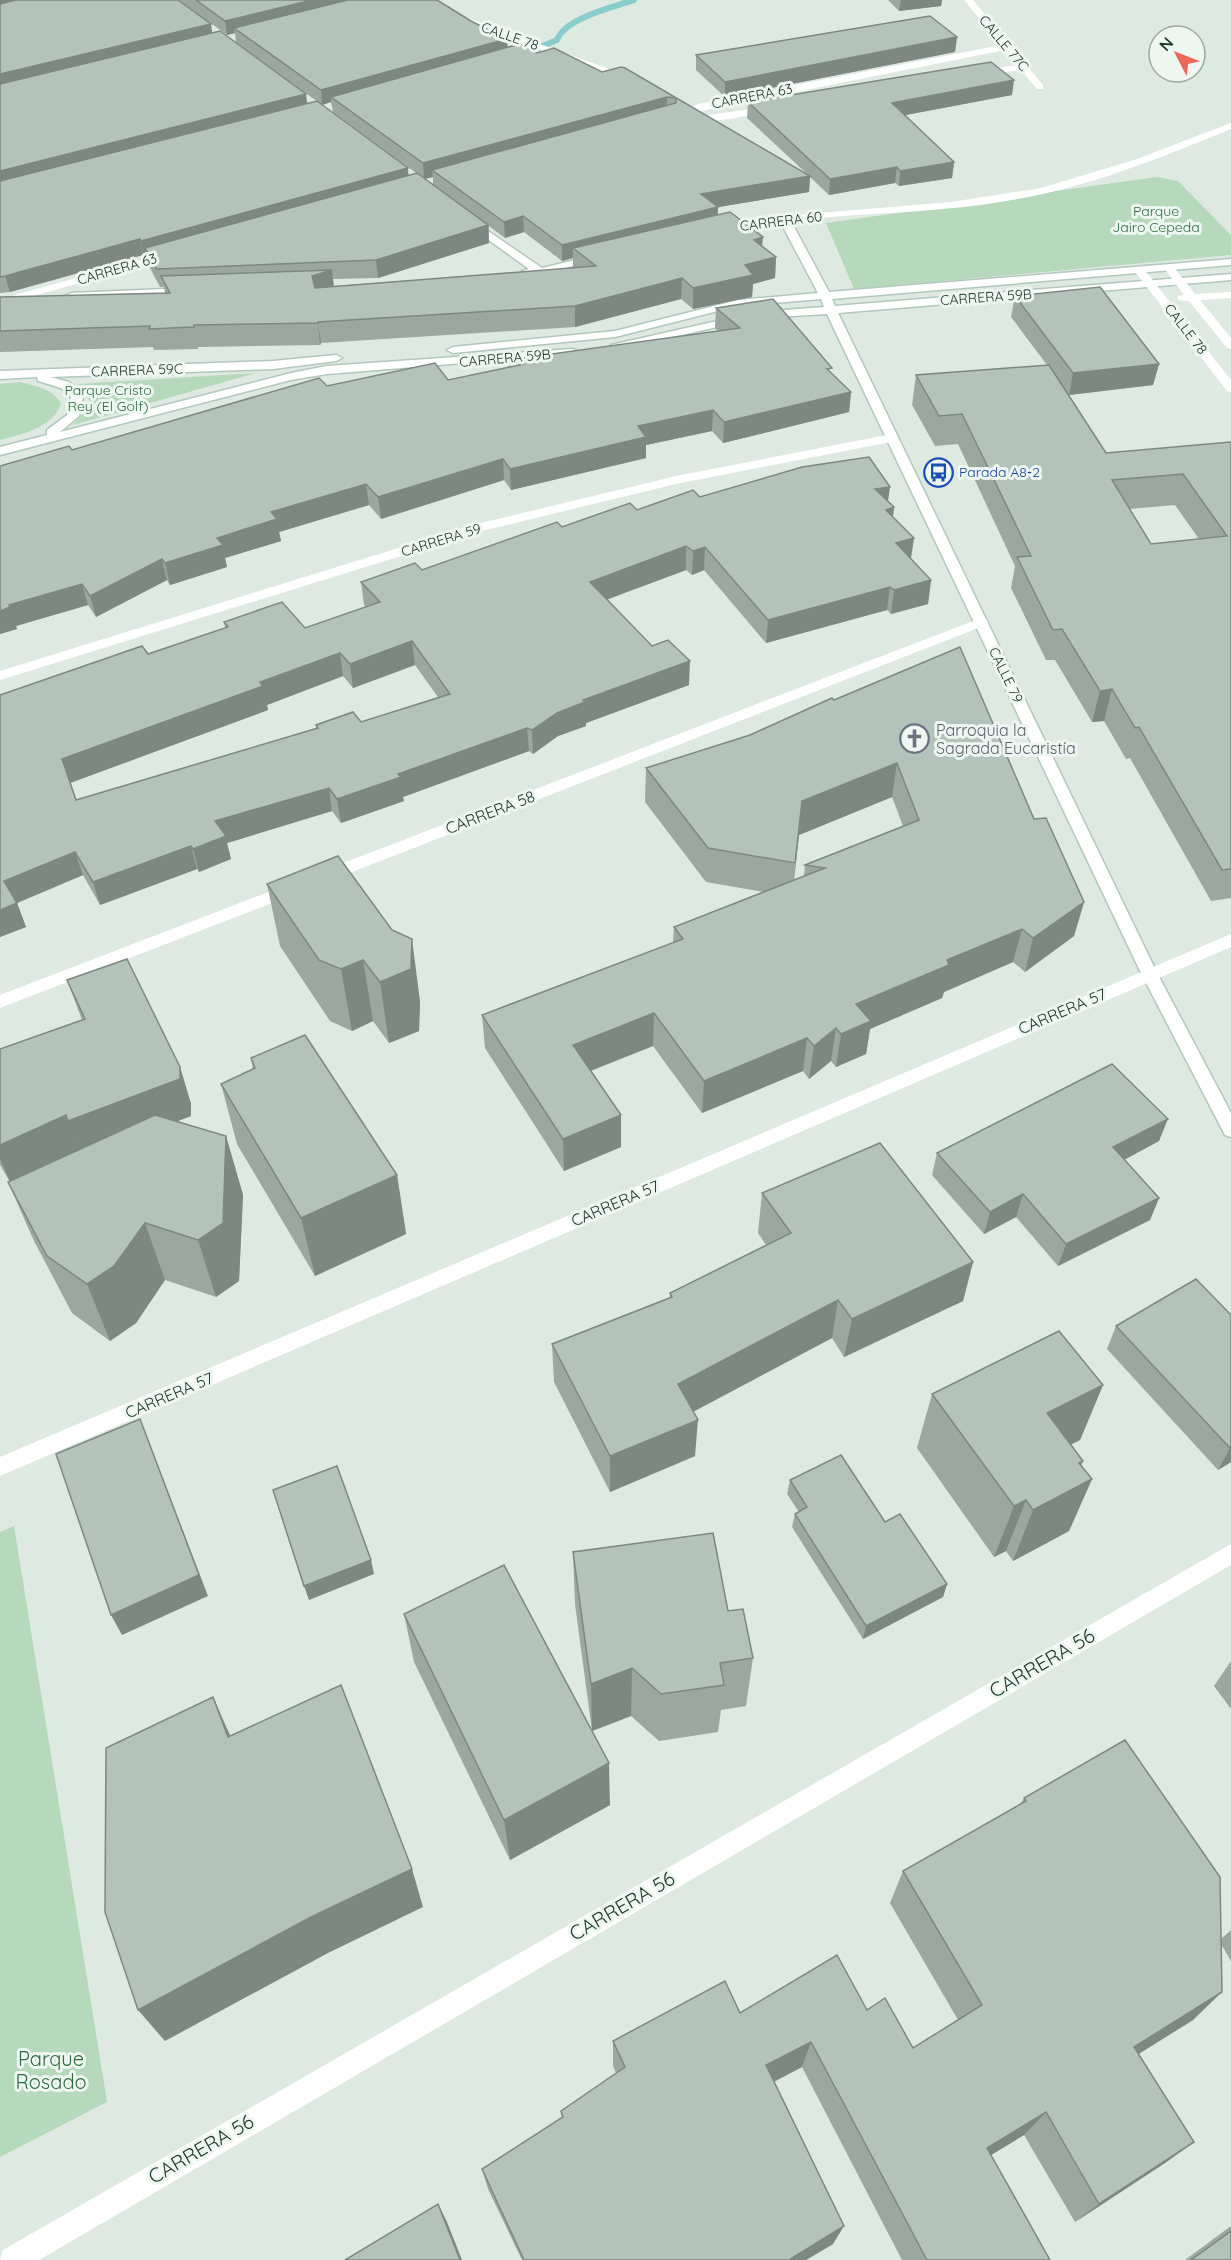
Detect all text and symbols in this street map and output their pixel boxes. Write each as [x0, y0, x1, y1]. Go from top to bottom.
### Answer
street label: CALLE 77C [975, 11, 1033, 75]
street label: CALLE 78 [479, 18, 541, 54]
north arrow [1147, 24, 1207, 84]
text: N [1154, 33, 1177, 55]
street label: CARRERA 63 [710, 79, 794, 113]
park label: Parque Jairo Cepeda [1112, 202, 1200, 236]
street label: CARRERA 60 [739, 207, 823, 235]
street label: CARRERA 63 [75, 249, 159, 289]
street label: CARRERA 59B [940, 285, 1032, 309]
street label: CALLE 78 [1161, 300, 1211, 358]
street label: CARRERA 59B [459, 345, 551, 371]
street label: CARRERA 59C [91, 359, 183, 381]
park label: Parque Cristo Rey (El Golf) [64, 381, 152, 415]
bus stop icon: Parada A8-2 [922, 456, 954, 488]
place label: Parada A8-2 [959, 463, 1040, 481]
street label: CARRERA 59 [399, 519, 483, 561]
street label: CALLE 79 [985, 644, 1027, 706]
place label: Parroquia la Sagrada Eucaristía [936, 720, 1076, 758]
church icon: Parroquia la Sagrada Eucaristía [899, 723, 931, 755]
street label: CARRERA 58 [442, 786, 538, 838]
street label: CARRERA 57 [1015, 983, 1109, 1039]
street label: CARRERA 57 [568, 1175, 662, 1231]
street label: CARRERA 57 [122, 1367, 216, 1423]
street label: CARRERA 56 [985, 1622, 1099, 1703]
street label: CARRERA 56 [565, 1865, 679, 1946]
park label: Parque Rosado [15, 2046, 87, 2094]
street label: CARRERA 56 [144, 2108, 258, 2189]

